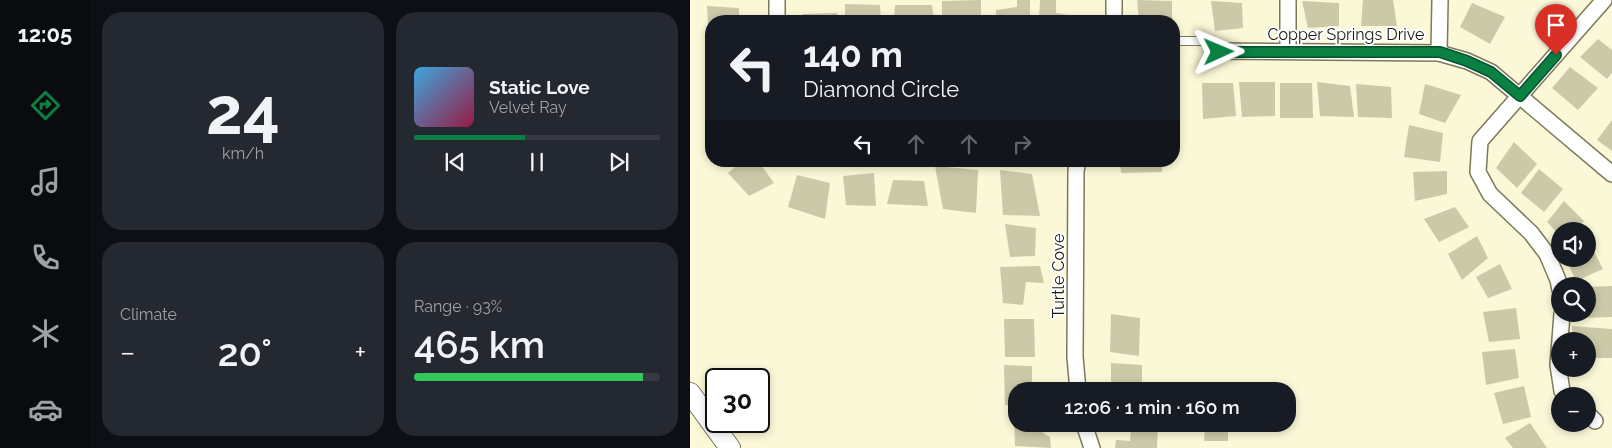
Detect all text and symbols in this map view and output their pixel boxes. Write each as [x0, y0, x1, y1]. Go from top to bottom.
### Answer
pin [1535, 4, 1577, 55]
icon: arrive [1542, 11, 1570, 39]
text: 12:05 [18, 21, 72, 47]
position arrow [1192, 25, 1244, 77]
street label: Copper Springs Drive [1268, 25, 1424, 44]
text: 140 m [803, 34, 903, 75]
icon: left [720, 35, 785, 100]
text: 24 [206, 73, 280, 149]
text: Static Love [489, 76, 590, 98]
text: Diamond Circle [803, 76, 959, 102]
icon: directions [28, 88, 63, 123]
text: Velvet Ray [489, 98, 567, 117]
icon: left [849, 130, 877, 158]
icon: ahead [902, 130, 930, 158]
icon: ahead [955, 130, 983, 158]
icon: right [1008, 130, 1036, 158]
text: km/h [222, 144, 264, 163]
icon: previous [441, 148, 469, 176]
icon: pause [523, 148, 551, 176]
icon: next [605, 148, 633, 176]
icon: music [28, 164, 63, 199]
map controls [1551, 222, 1596, 432]
button: sound [1551, 222, 1596, 267]
street label: Turtle Cove [1049, 234, 1068, 318]
icon: phone [28, 240, 63, 275]
button: search [1551, 277, 1596, 322]
text: Range · 93% [414, 297, 502, 316]
text: Climate [120, 305, 177, 324]
icon: climate [28, 316, 63, 351]
text: 465 km [414, 322, 545, 367]
text: 20° [218, 330, 272, 375]
button: + [1551, 332, 1596, 377]
text: − [120, 336, 135, 369]
text: + [354, 336, 366, 369]
speed limit sign: 30 [705, 368, 770, 433]
button: − [1551, 387, 1596, 432]
icon: car [28, 392, 63, 427]
text: 12:06 · 1 min · 160 m [1064, 396, 1240, 418]

